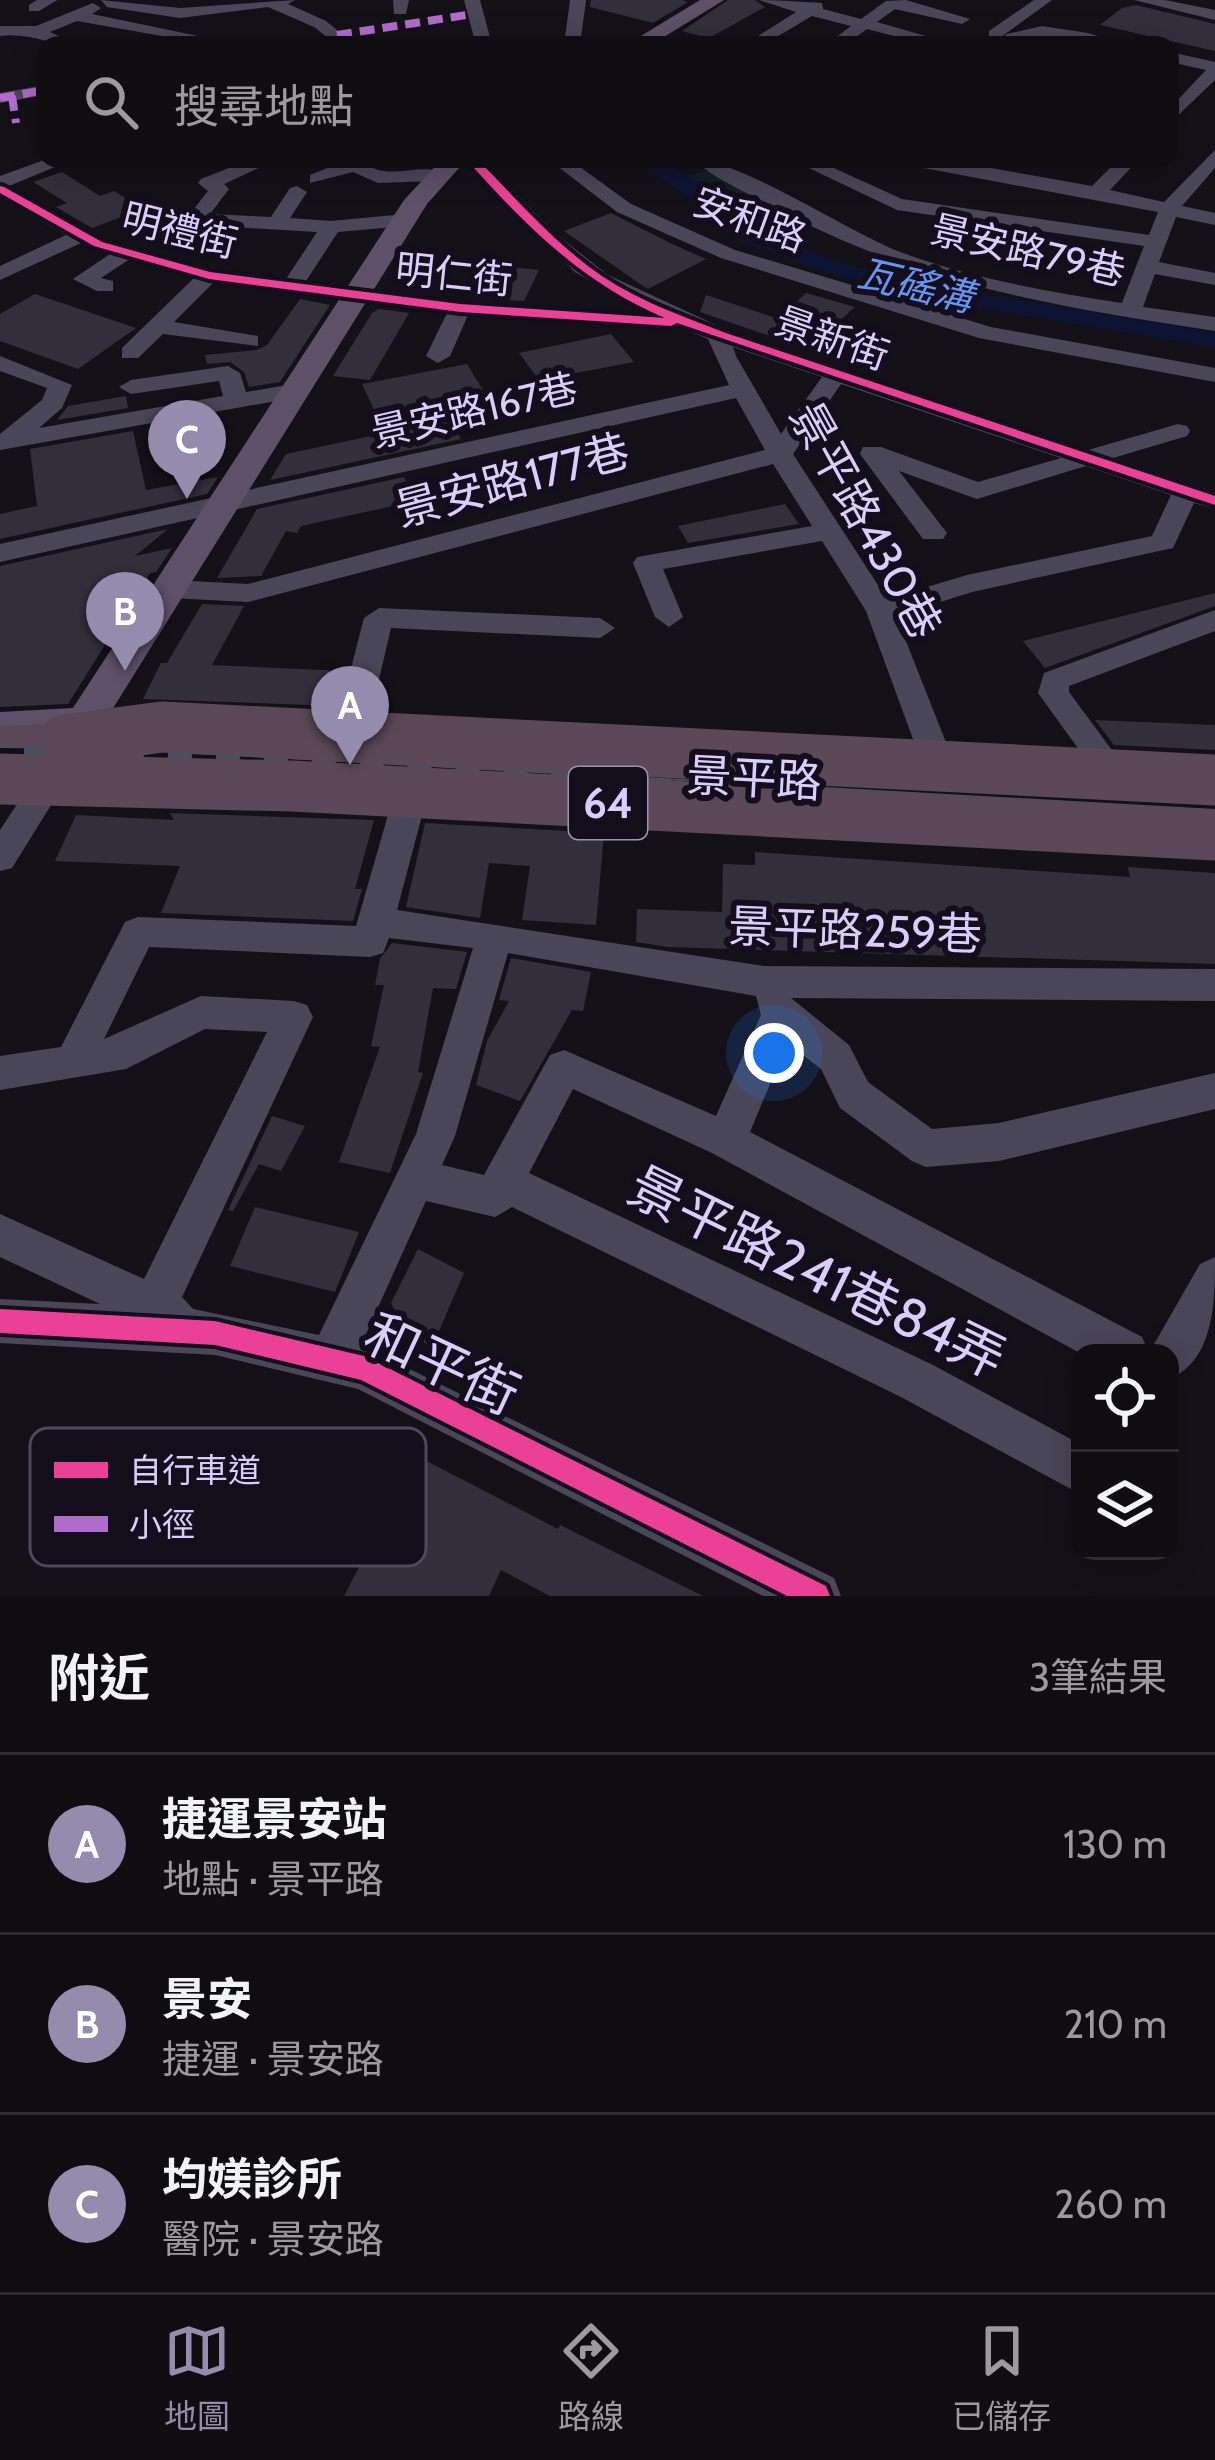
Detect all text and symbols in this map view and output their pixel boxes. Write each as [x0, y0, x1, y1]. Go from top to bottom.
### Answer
search box [36, 36, 1179, 168]
icon: search [78, 69, 144, 135]
text: 搜尋地點 [174, 79, 354, 133]
street label: 安和路 [687, 176, 813, 262]
street label: 明禮街 [117, 193, 243, 267]
street label: 景安路79巷 [926, 204, 1130, 296]
street label: 明仁街 [393, 244, 515, 304]
water label: 瓦磘溝 [854, 248, 983, 323]
street label: 景新街 [769, 296, 895, 380]
street label: 景安路167巷 [366, 363, 582, 457]
street label: 景平路430巷 [779, 392, 953, 648]
pin: C [148, 400, 226, 499]
street label: 景安路177巷 [389, 423, 635, 537]
pin: B [86, 572, 164, 671]
pin: A [311, 666, 389, 765]
street label: 景平路 [685, 748, 823, 808]
road number: 64 [569, 767, 647, 839]
street label: 景平路259巷 [727, 899, 983, 961]
your location [744, 1023, 804, 1083]
street label: 景平路241巷84弄 [618, 1152, 1016, 1392]
street label: 和平街 [355, 1300, 529, 1428]
map controls [1071, 1344, 1179, 1560]
button: locate [1071, 1344, 1179, 1452]
legend [30, 1428, 426, 1566]
text: 自行車道 [129, 1450, 261, 1490]
button: layers [1071, 1452, 1179, 1560]
text: 小徑 [129, 1504, 195, 1544]
text: 附近 [48, 1647, 150, 1709]
text: 3筆結果 [1029, 1653, 1167, 1701]
text: 捷運景安站 [162, 1792, 387, 1846]
text: A [75, 1820, 99, 1868]
text: 130 m [1063, 1820, 1167, 1868]
text: 地點 · 景平路 [162, 1855, 384, 1903]
text: 景安 [162, 1972, 252, 2026]
text: B [75, 2000, 99, 2048]
text: 210 m [1064, 2000, 1167, 2048]
text: 捷運 · 景安路 [162, 2035, 384, 2083]
text: 均媄診所 [162, 2152, 342, 2206]
text: C [75, 2180, 99, 2228]
text: 260 m [1054, 2180, 1167, 2228]
text: 醫院 · 景安路 [162, 2215, 384, 2263]
tab: 地圖 [164, 2318, 230, 2438]
tab: 路線 [558, 2318, 624, 2438]
tab: 已儲存 [952, 2318, 1051, 2438]

